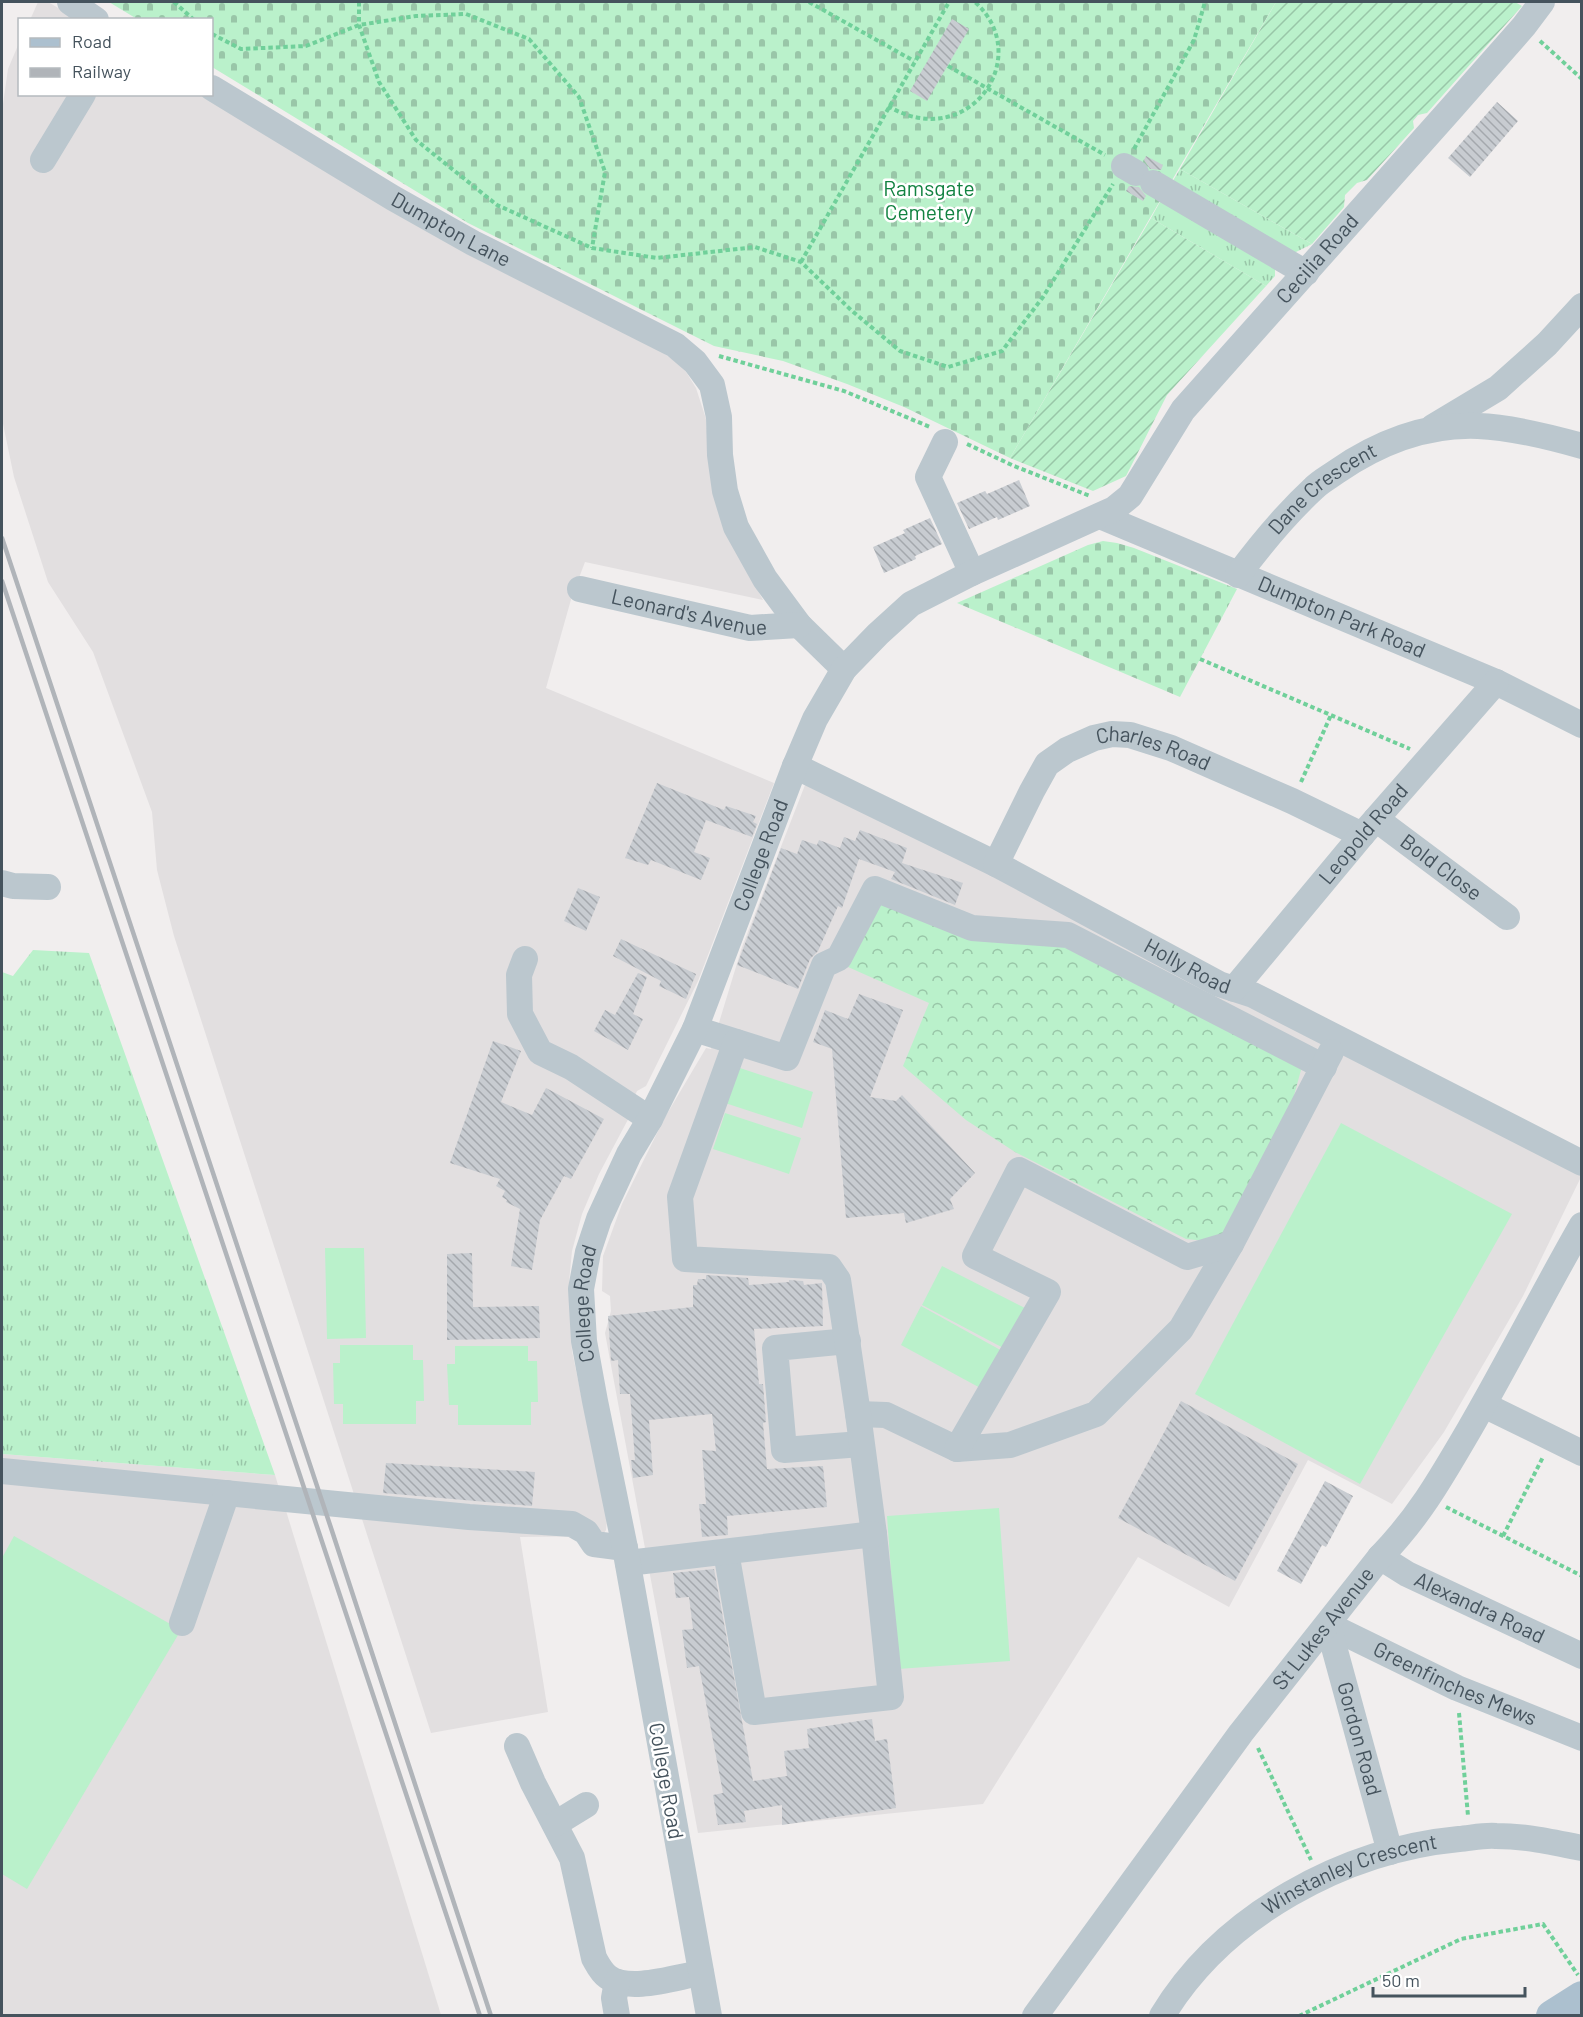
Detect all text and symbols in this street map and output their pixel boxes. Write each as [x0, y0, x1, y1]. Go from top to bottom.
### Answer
legend [18, 18, 213, 96]
text: Road [72, 30, 112, 52]
text: Railway [72, 60, 131, 82]
park label: Ramsgate Cemetery [883, 175, 975, 224]
street label: Dumpton Lane [388, 186, 516, 271]
street label: Cecilia Road [1270, 208, 1363, 308]
street label: Dane Crescent [1262, 436, 1380, 539]
street label: Dumpton Park Road [1255, 570, 1430, 662]
street label: Leonard's Avenue [609, 583, 768, 639]
street label: Charles Road [1093, 720, 1215, 775]
street label: Leopold Road [1313, 778, 1412, 889]
street label: College Road [727, 795, 792, 914]
street label: Bold Close [1396, 828, 1487, 905]
street label: Holly Road [1140, 932, 1234, 998]
street label: College Road [567, 1241, 601, 1365]
street label: St Lukes Avenue [1266, 1561, 1378, 1694]
street label: Alexandra Road [1411, 1565, 1549, 1648]
street label: Greenfinches Mews [1370, 1635, 1541, 1730]
street label: Gordon Road [1333, 1679, 1388, 1798]
street label: College Road [645, 1720, 690, 1841]
street label: Winstanley Crescent [1257, 1828, 1439, 1919]
scale bar [1373, 1960, 1524, 1998]
text: 50 m [1382, 1969, 1420, 1991]

